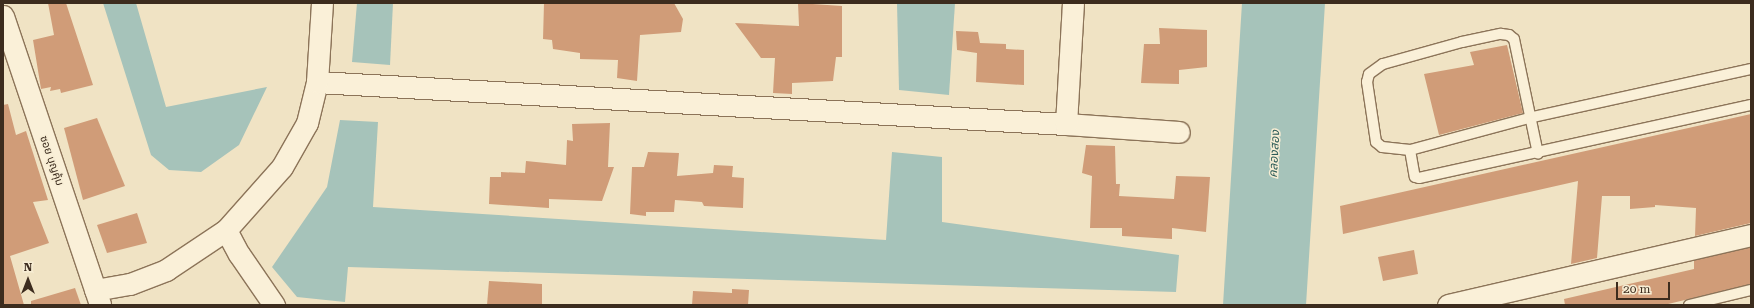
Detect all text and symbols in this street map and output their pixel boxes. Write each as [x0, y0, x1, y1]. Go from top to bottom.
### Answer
water label: คลองสอง [1267, 130, 1283, 178]
street label: ซอย บุญคุ้ม [36, 134, 66, 188]
north arrow [8, 260, 48, 300]
text: N [24, 261, 32, 274]
scale bar [1618, 274, 1672, 300]
text: 20 m [1623, 282, 1650, 296]

